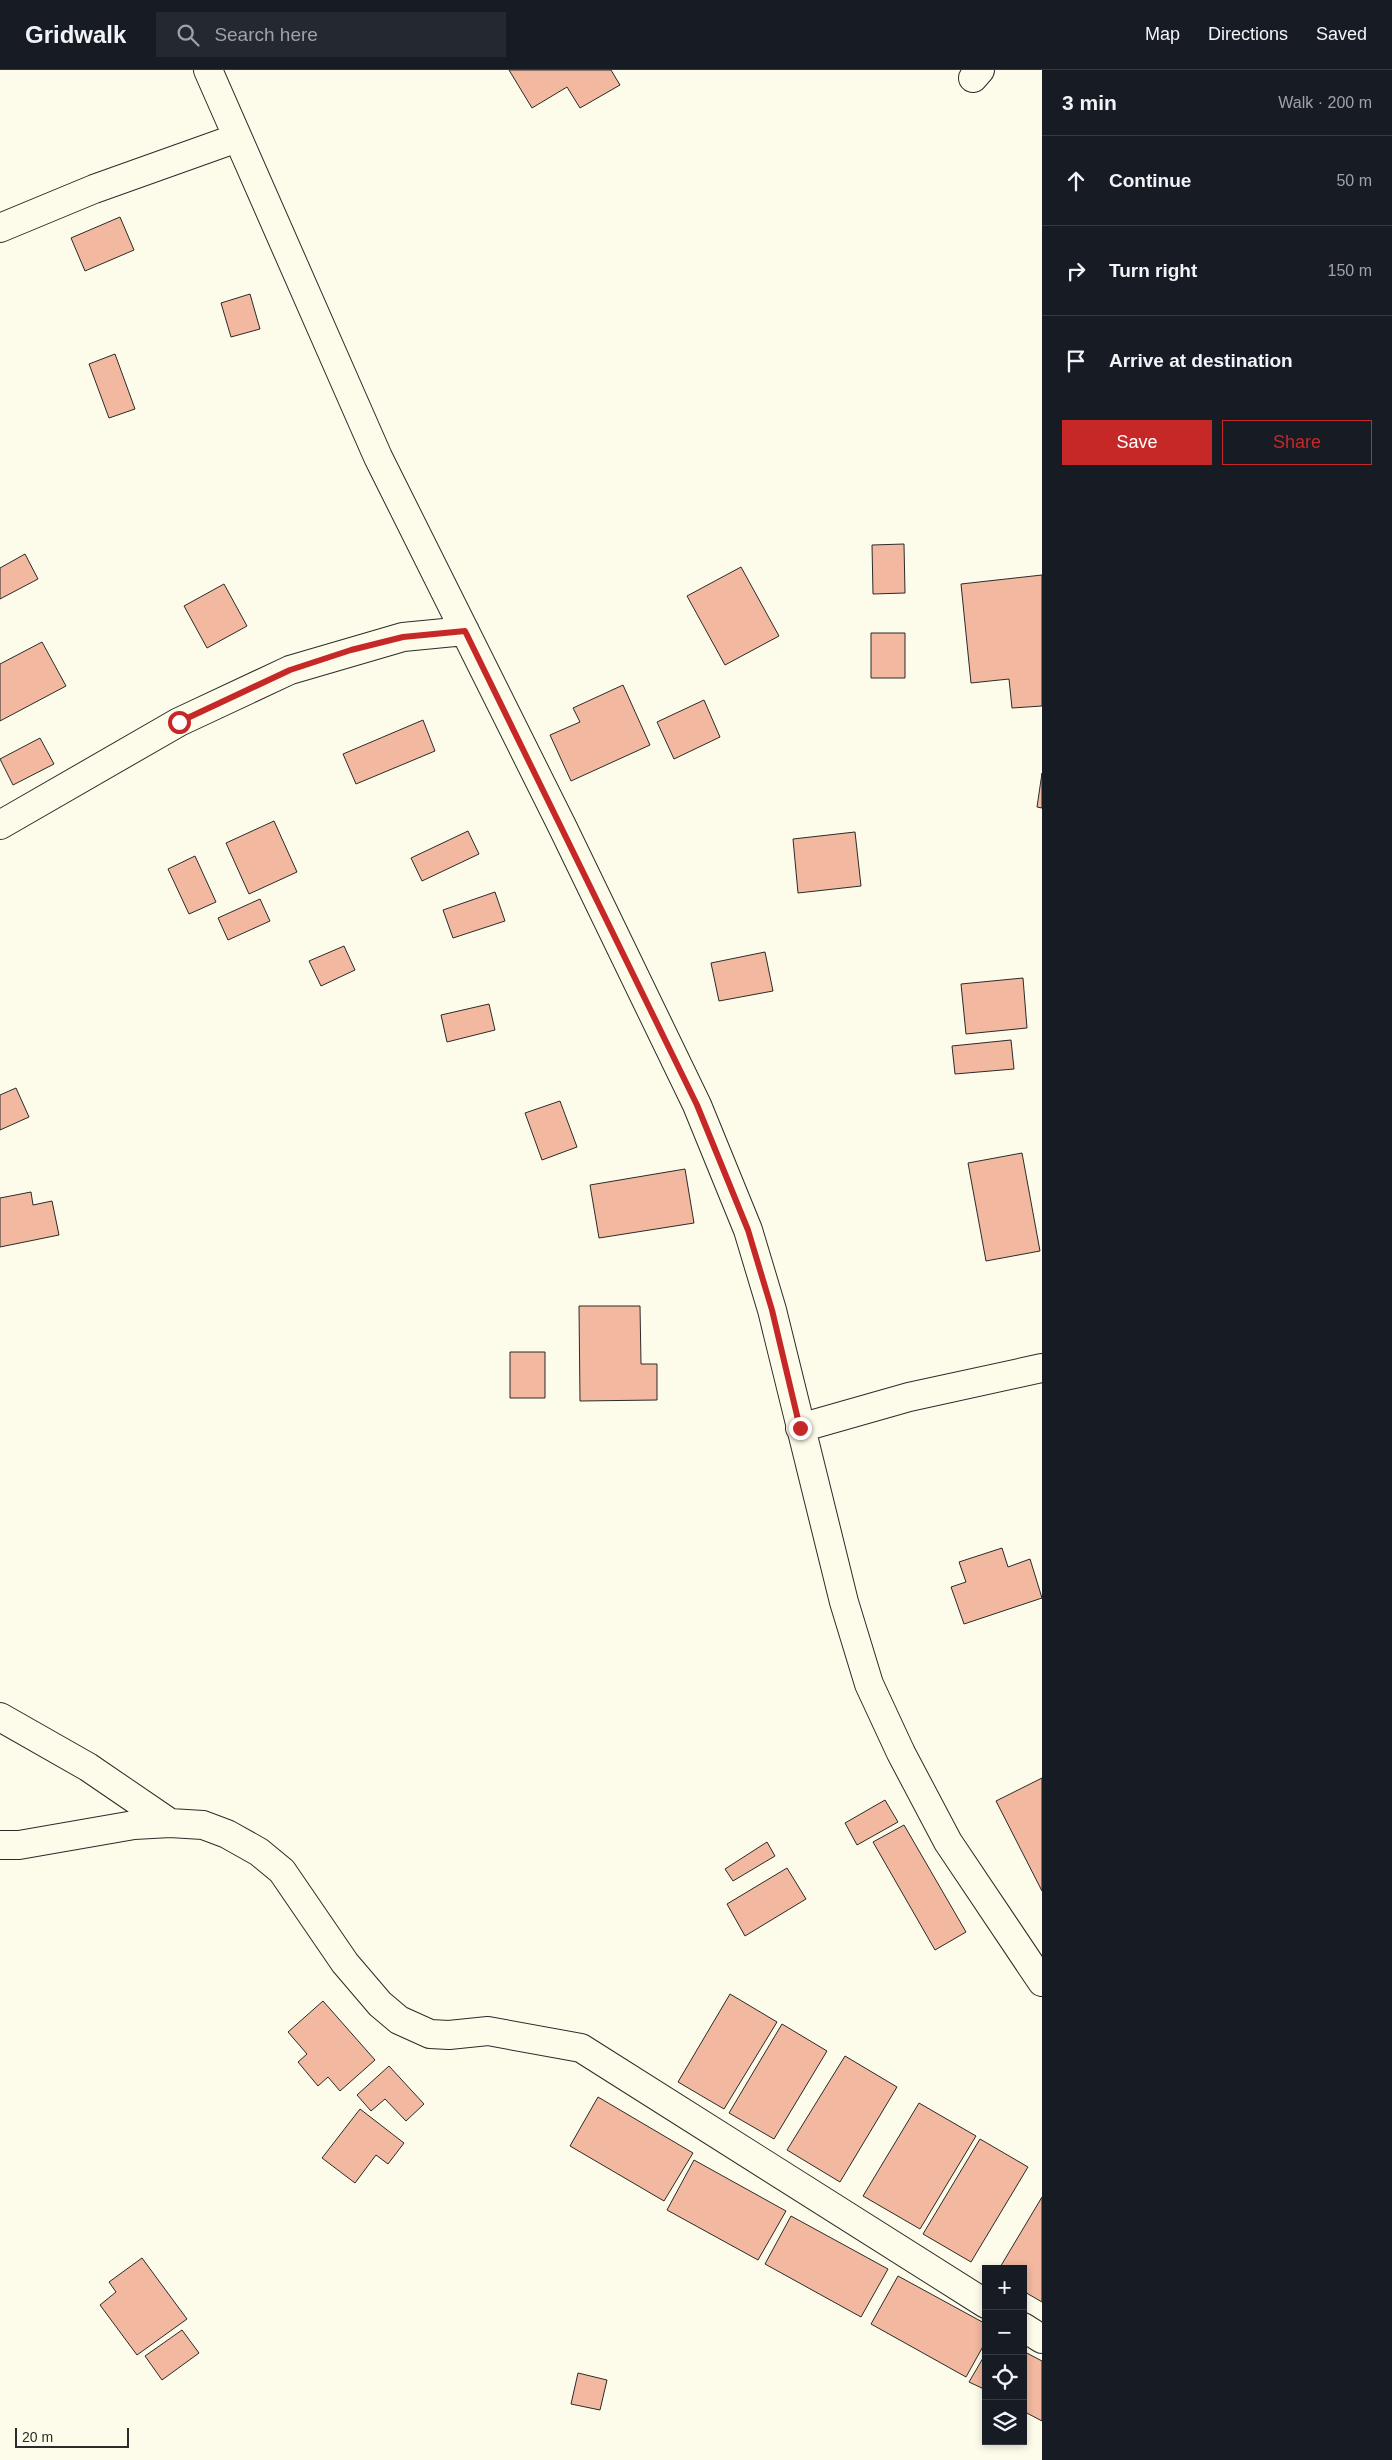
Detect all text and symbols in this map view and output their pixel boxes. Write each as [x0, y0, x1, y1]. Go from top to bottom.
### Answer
search box [156, 12, 506, 57]
text: Gridwalk [25, 21, 126, 48]
icon: search [174, 21, 202, 49]
text: Search here [214, 24, 318, 45]
text: Map [1145, 24, 1180, 44]
text: Directions [1208, 24, 1288, 44]
text: Saved [1316, 24, 1367, 44]
text: 3 min [1062, 91, 1117, 114]
text: Walk · 200 m [1278, 94, 1372, 111]
icon: ahead [1062, 167, 1090, 195]
text: Continue [1109, 170, 1191, 191]
text: 50 m [1336, 172, 1372, 189]
icon: right [1062, 257, 1090, 285]
text: Turn right [1109, 260, 1197, 281]
text: 150 m [1328, 262, 1372, 279]
icon: arrive [1062, 347, 1090, 375]
text: Arrive at destination [1109, 350, 1293, 371]
button: Save [1062, 420, 1212, 465]
button: Share [1222, 420, 1372, 465]
route start [168, 711, 191, 734]
route end [789, 1417, 812, 1440]
map controls [982, 2265, 1027, 2445]
button: + [982, 2265, 1027, 2310]
button: − [982, 2310, 1027, 2355]
button: locate [982, 2355, 1027, 2400]
button: layers [982, 2400, 1027, 2445]
scale bar [15, 2425, 129, 2448]
text: 20 m [22, 2429, 53, 2445]

